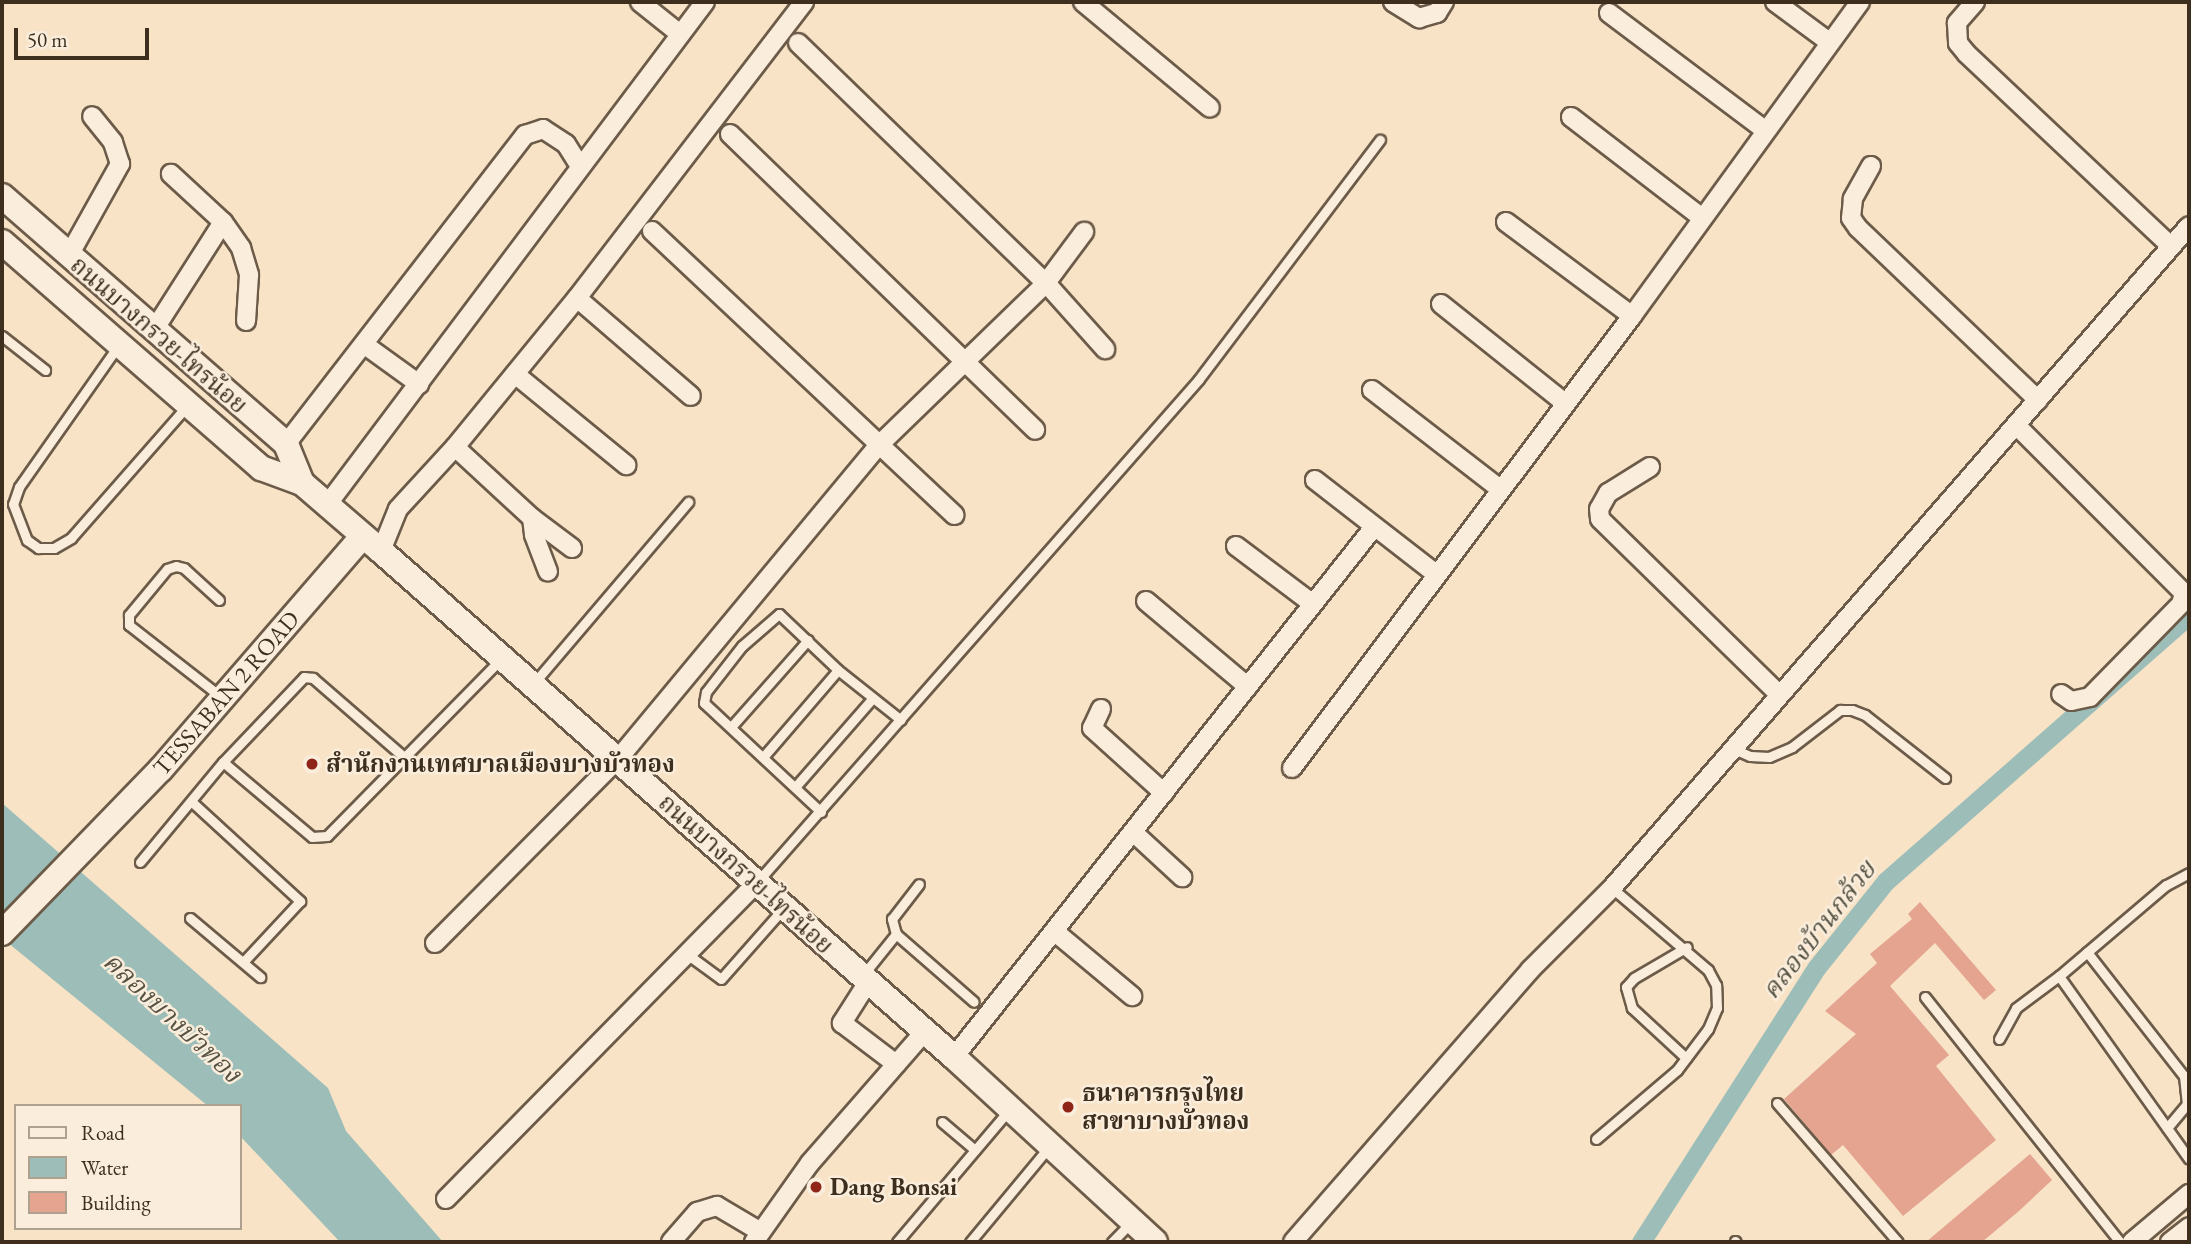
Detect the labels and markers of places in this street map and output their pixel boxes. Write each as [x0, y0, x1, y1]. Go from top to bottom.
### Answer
place label: สำนักงานเทศบาลเมืองบางบัวทอง [326, 750, 675, 778]
marker: สำนักงานเทศบาลเมืองบางบัวทอง [304, 756, 320, 772]
place label: ธนาคารกรุงไทย สาขาบางบัวทอง [1082, 1079, 1249, 1135]
marker: ธนาคารกรุงไทย สาขาบางบัวทอง [1060, 1099, 1076, 1115]
place label: Dang Bonsai [830, 1173, 957, 1201]
marker: Dang Bonsai [808, 1179, 824, 1195]

